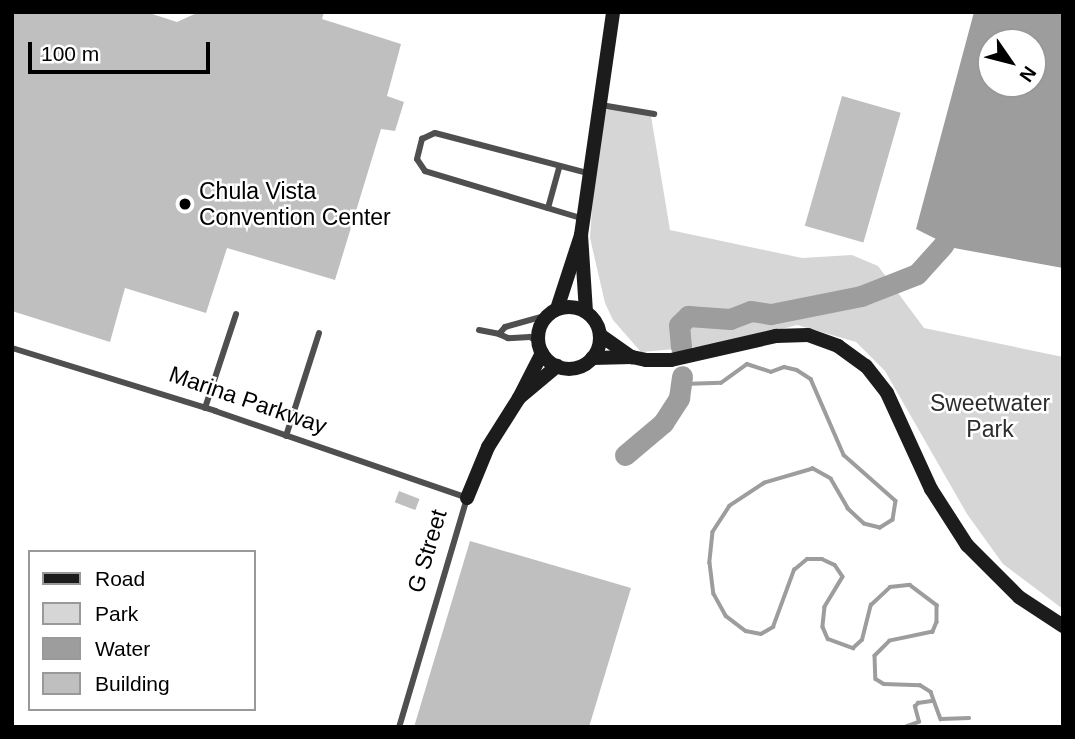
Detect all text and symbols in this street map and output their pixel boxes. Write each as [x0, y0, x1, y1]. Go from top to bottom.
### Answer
scale bar [32, 28, 214, 72]
north arrow [977, 28, 1047, 98]
text: 100 m [41, 42, 99, 65]
text: N [1015, 63, 1041, 86]
place label: Chula Vista Convention Center [199, 177, 391, 231]
marker: Chula Vista Convention Center [177, 196, 193, 212]
street label: Marina Parkway [166, 360, 330, 440]
park label: Sweetwater Park [930, 389, 1050, 443]
street label: G Street [401, 506, 453, 596]
legend [28, 550, 256, 711]
text: Road [95, 567, 145, 590]
text: Park [95, 602, 138, 625]
text: Water [95, 637, 150, 660]
text: Building [95, 672, 170, 695]

